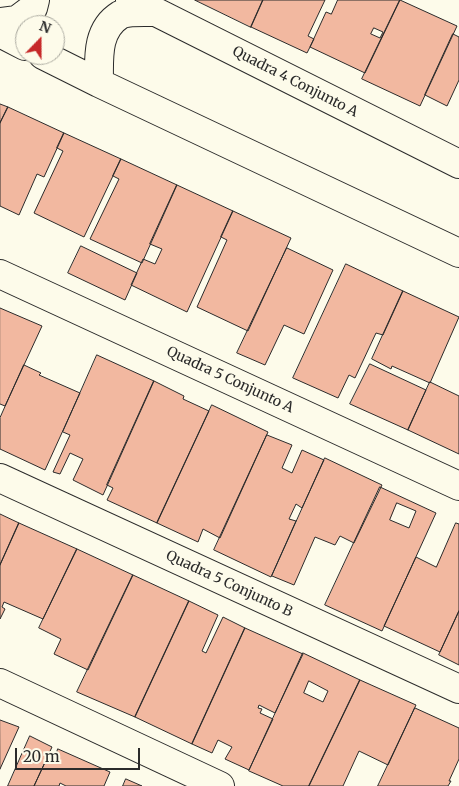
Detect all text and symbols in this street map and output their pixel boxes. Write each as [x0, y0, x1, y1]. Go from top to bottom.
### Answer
north arrow [15, 15, 65, 65]
text: N [37, 17, 54, 37]
street label: Quadra 4 Conjunto A [229, 43, 361, 121]
street label: Quadra 5 Conjunto A [164, 343, 296, 417]
street label: Quadra 5 Conjunto B [163, 547, 295, 621]
scale bar [18, 738, 142, 770]
text: 20 m [23, 747, 60, 766]

